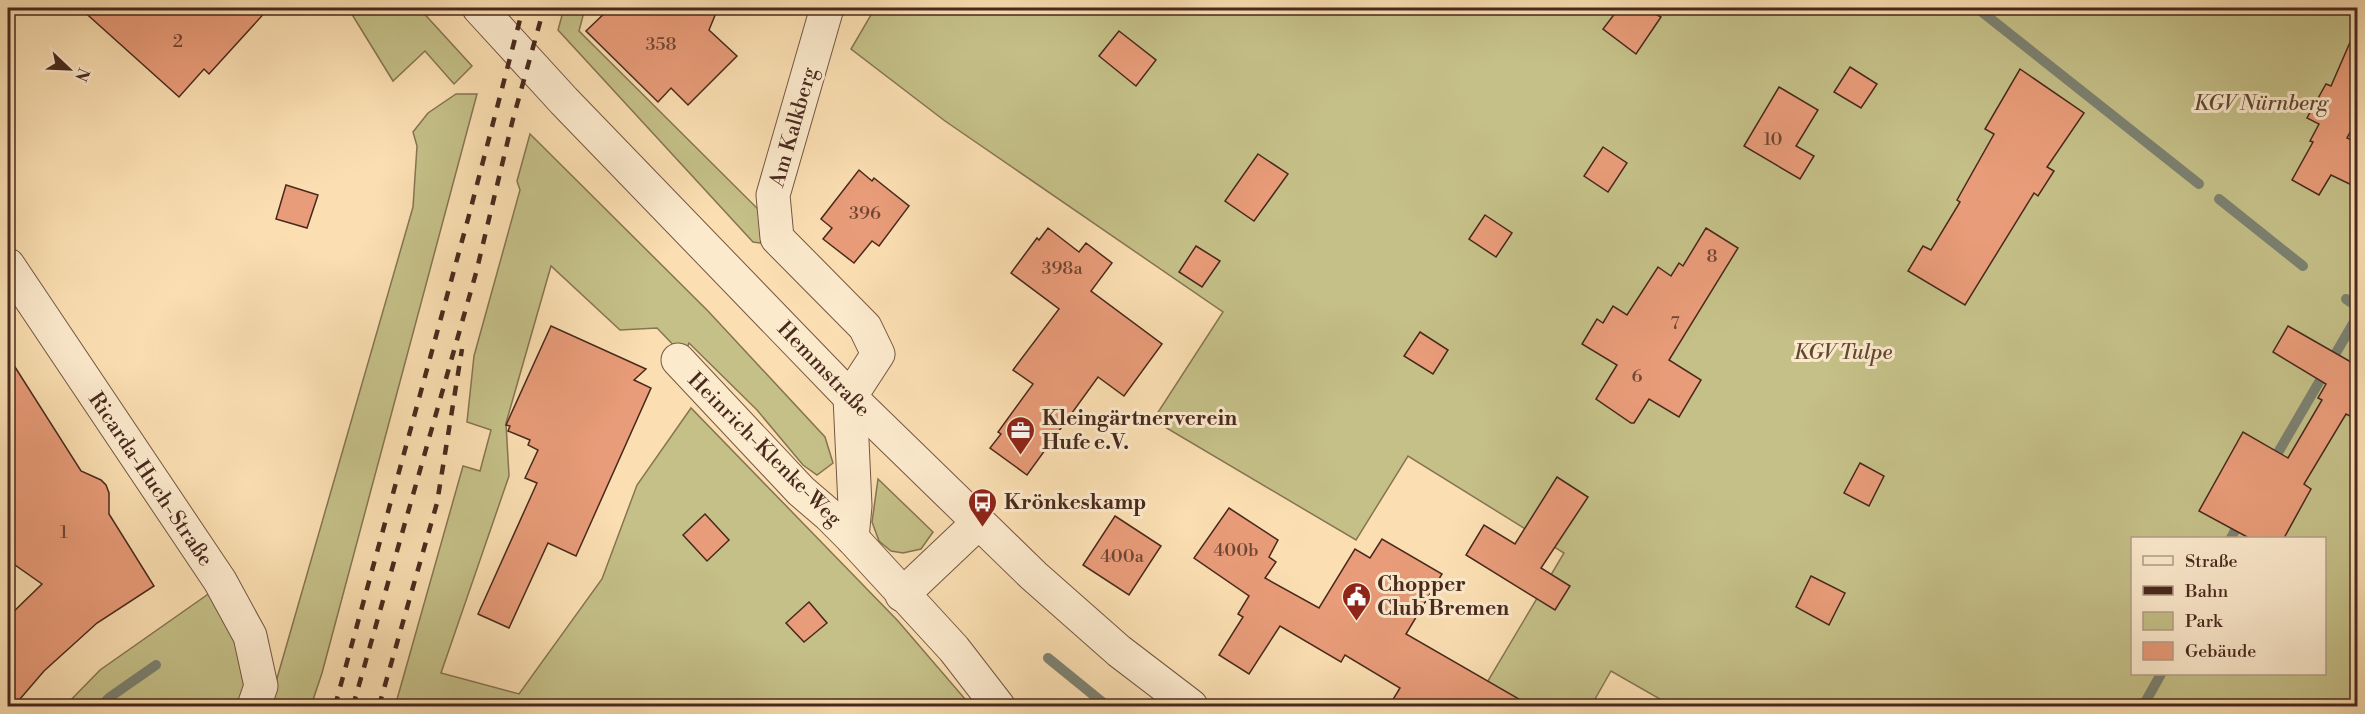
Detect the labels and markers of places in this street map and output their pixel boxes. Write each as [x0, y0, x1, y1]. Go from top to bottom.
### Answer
place label: Kleingärtnerverein Hufe e.V. [1042, 406, 1237, 456]
office icon: Kleingärtnerverein Hufe e.V. [1005, 414, 1037, 456]
bus stop icon: Krönkeskamp [967, 486, 999, 528]
place label: Krönkeskamp [1004, 490, 1146, 516]
place label: Chopper Club Bremen [1377, 572, 1509, 622]
public building icon: Chopper Club Bremen [1340, 580, 1372, 622]

